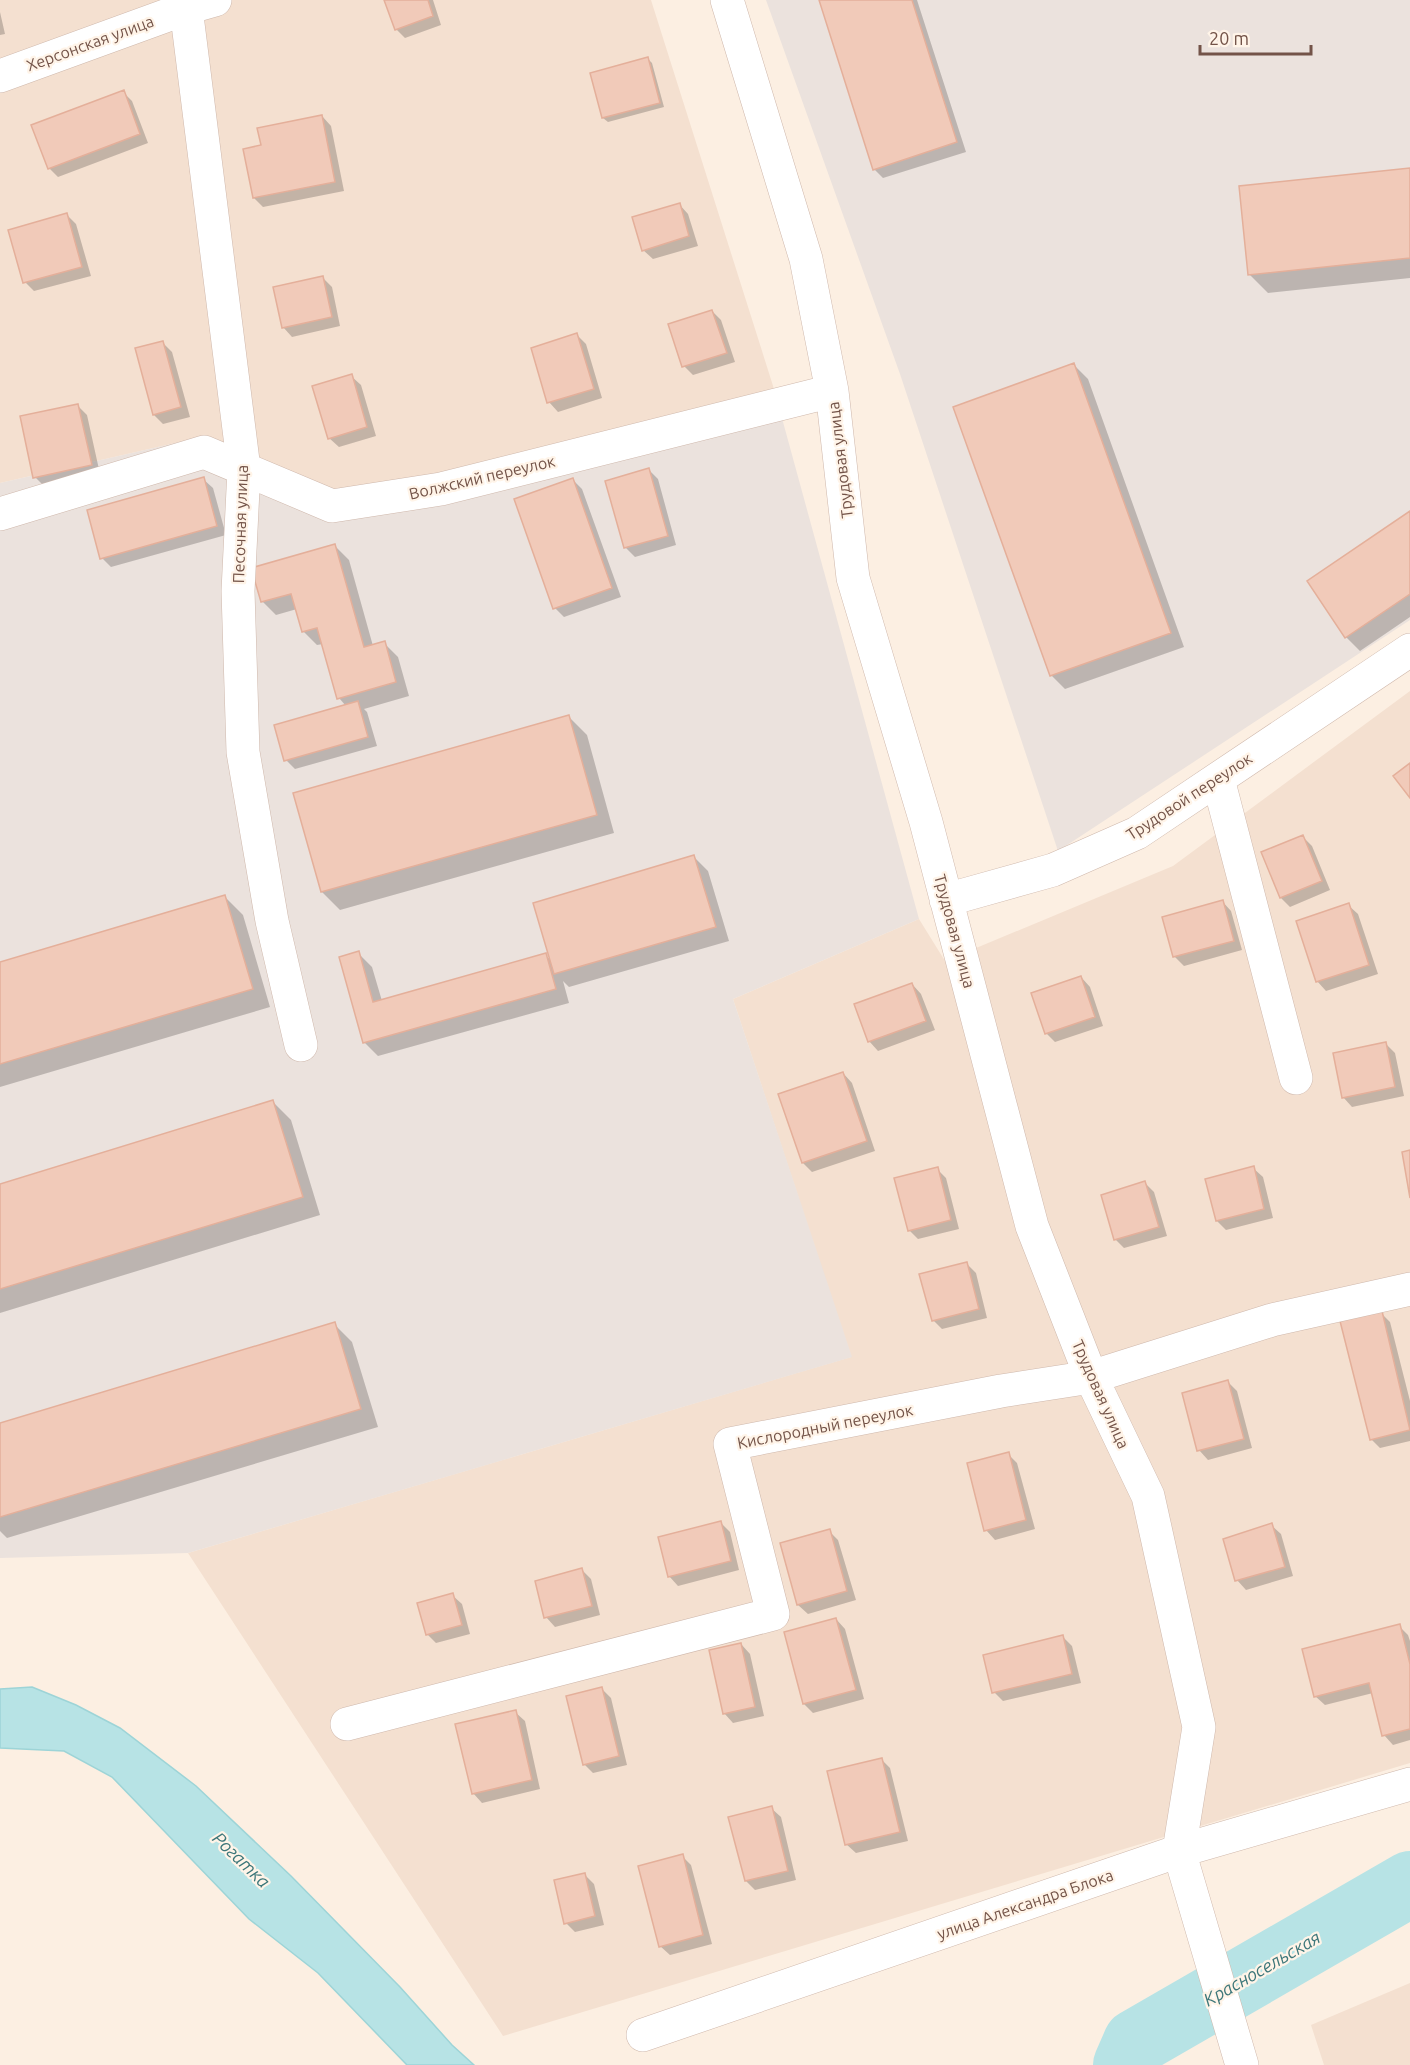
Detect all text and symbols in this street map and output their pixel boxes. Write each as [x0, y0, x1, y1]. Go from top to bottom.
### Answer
street label: Херсонская улица [24, 12, 156, 74]
scale bar [1200, 18, 1311, 56]
text: 20 m [1209, 28, 1249, 48]
street label: Трудовая улица [824, 401, 856, 519]
street label: Волжский переулок [407, 451, 557, 503]
street label: Песочная улица [229, 464, 251, 584]
street label: Трудовой переулок [1123, 749, 1255, 843]
street label: Трудовая улица [931, 872, 979, 990]
street label: Трудовая улица [1069, 1337, 1133, 1451]
street label: Кислородный переулок [736, 1400, 914, 1452]
water label: Рогатка [209, 1827, 274, 1891]
street label: улица Александра Блока [935, 1865, 1115, 1943]
water label: Красносельская [1200, 1927, 1323, 2010]

